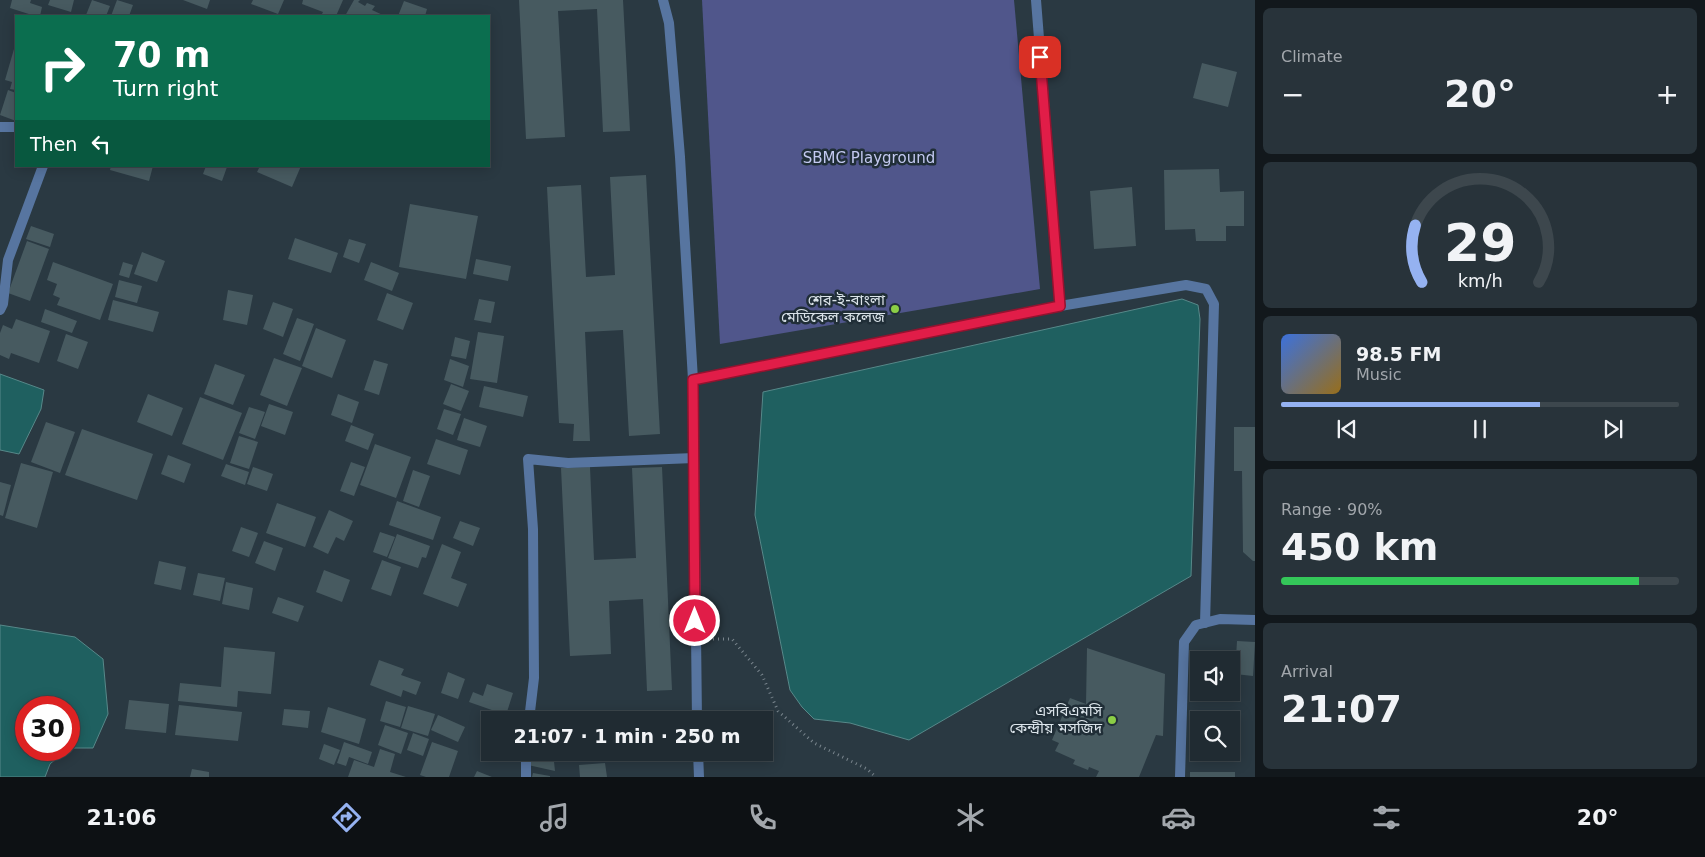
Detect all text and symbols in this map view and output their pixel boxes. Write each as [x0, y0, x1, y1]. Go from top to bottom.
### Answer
icon: right [30, 35, 95, 100]
text: 70 m [113, 35, 210, 75]
pin [1019, 36, 1061, 78]
icon: arrive [1026, 43, 1054, 71]
text: Climate [1281, 47, 1343, 66]
text: 20° [1444, 72, 1516, 116]
text: Turn right [113, 76, 218, 101]
text: − [1281, 78, 1304, 111]
text: + [1656, 78, 1679, 111]
icon: left [87, 130, 115, 158]
text: Then [30, 133, 77, 155]
park label: SBMC Playground [803, 149, 935, 167]
text: 29 [1444, 213, 1516, 273]
text: km/h [1457, 270, 1503, 291]
place label: শের-ই-বাংলা মেডিকেল কলেজ [781, 291, 886, 326]
marker: শের-ই-বাংলা মেডিকেল কলেজ [889, 303, 901, 315]
text: 98.5 FM [1356, 343, 1441, 365]
text: Music [1356, 365, 1402, 384]
icon: previous [1333, 415, 1361, 443]
icon: pause [1466, 415, 1494, 443]
icon: next [1599, 415, 1627, 443]
text: Range · 90% [1281, 500, 1383, 519]
text: 450 km [1281, 525, 1438, 569]
position arrow [668, 594, 720, 646]
map controls [1190, 651, 1240, 761]
button: sound [1190, 651, 1240, 701]
text: Arrival [1281, 662, 1333, 681]
text: 21:07 [1281, 687, 1402, 731]
speed limit sign: 30 [15, 696, 80, 761]
place label: এসবিএমসি কেন্দ্রীয় মসজিদ [1010, 702, 1103, 737]
button: search [1190, 711, 1240, 761]
marker: এসবিএমসি কেন্দ্রীয় মসজিদ [1106, 714, 1118, 726]
text: 21:07 · 1 min · 250 m [513, 725, 741, 747]
icon: directions [329, 800, 364, 835]
icon: music [537, 800, 572, 835]
icon: phone [745, 800, 780, 835]
icon: climate [953, 800, 988, 835]
icon: car [1161, 800, 1196, 835]
icon: filters [1369, 800, 1404, 835]
text: 21:06 [86, 805, 156, 830]
text: 20° [1577, 805, 1618, 830]

